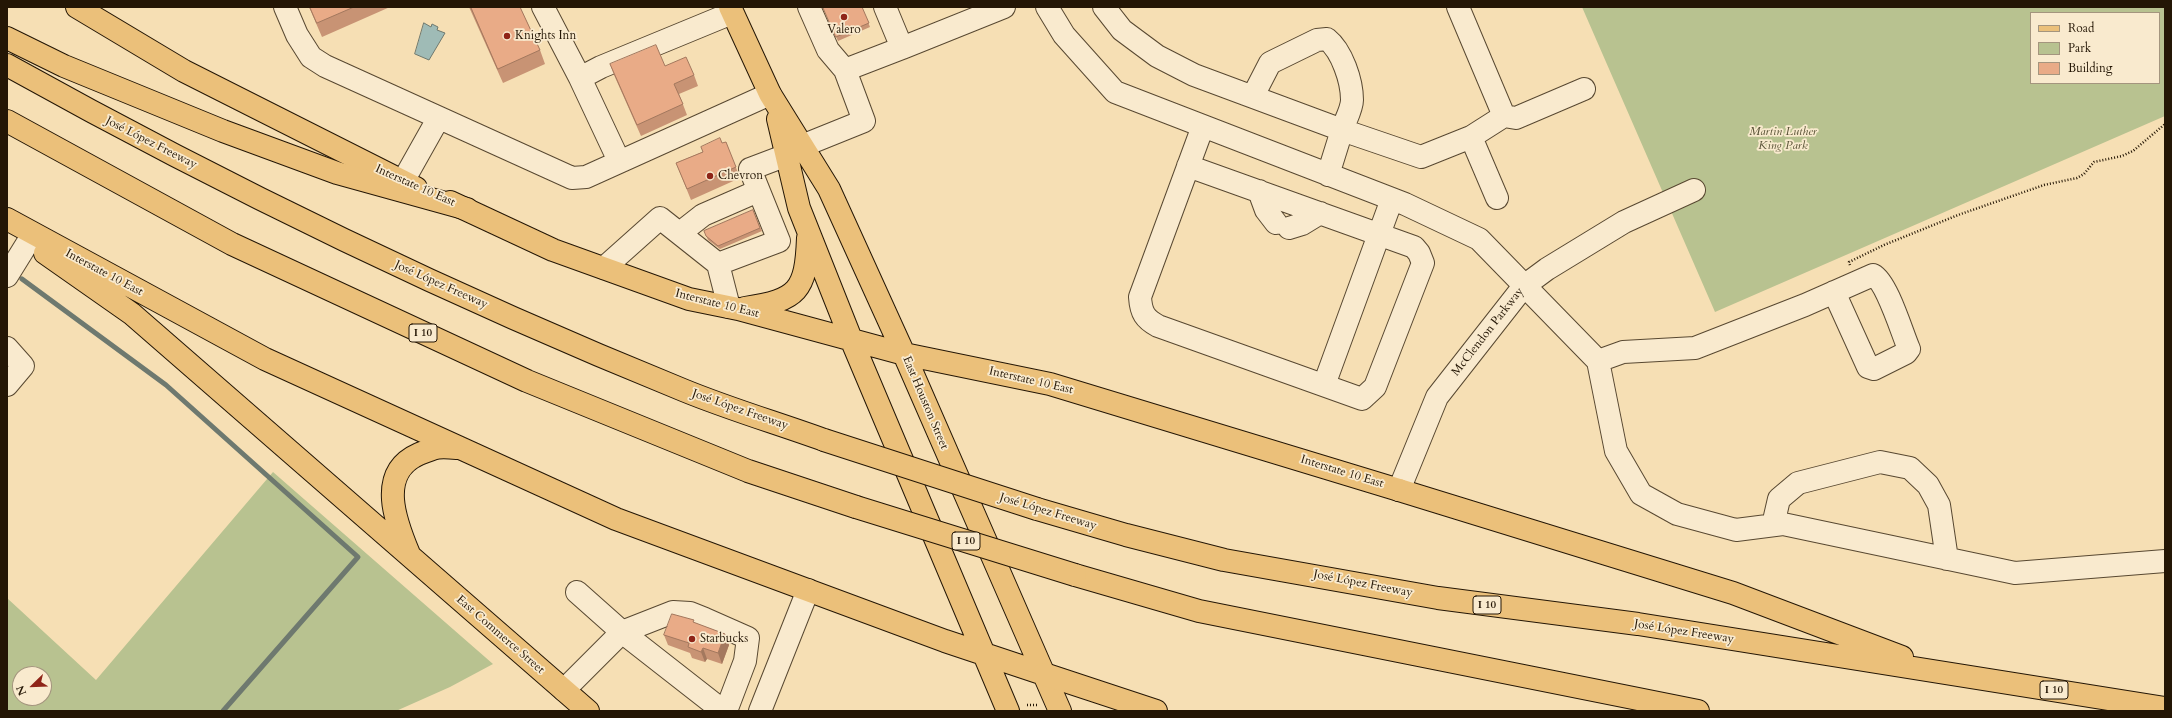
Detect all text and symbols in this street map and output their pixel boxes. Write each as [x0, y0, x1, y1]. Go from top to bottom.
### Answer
marker: Valero [839, 12, 849, 22]
legend [2030, 12, 2160, 84]
text: Road [2068, 20, 2094, 36]
place label: Valero [827, 23, 861, 37]
place label: Knights Inn [515, 29, 576, 43]
marker: Knights Inn [502, 31, 512, 41]
text: Park [2068, 40, 2091, 56]
text: Building [2068, 60, 2112, 76]
street label: José López Freeway [103, 114, 199, 172]
park label: Martin Luther King Park [1749, 125, 1817, 153]
street label: Interstate 10 East [373, 162, 457, 210]
place label: Chevron [718, 169, 763, 183]
marker: Chevron [705, 171, 715, 181]
street label: Interstate 10 East [63, 246, 145, 300]
street label: José López Freeway [392, 258, 490, 312]
street label: McClendon Parkway [1449, 285, 1527, 379]
street label: Interstate 10 East [674, 287, 760, 321]
road number: I 10 [409, 324, 437, 342]
street label: East Houston Street [899, 354, 951, 452]
street label: Interstate 10 East [988, 364, 1074, 398]
street label: José López Freeway [690, 387, 790, 433]
street label: Interstate 10 East [1299, 453, 1385, 491]
street label: José López Freeway [998, 490, 1098, 534]
road number: I 10 [952, 532, 980, 550]
street label: José López Freeway [1312, 567, 1414, 601]
street label: East Commerce Street [453, 593, 547, 677]
road number: I 10 [1473, 596, 1501, 614]
street label: José López Freeway [1633, 617, 1735, 647]
place label: Starbucks [700, 632, 748, 646]
marker: Starbucks [687, 634, 697, 644]
north arrow [12, 666, 52, 706]
road number: I 10 [2040, 681, 2068, 699]
text: N [13, 683, 30, 698]

